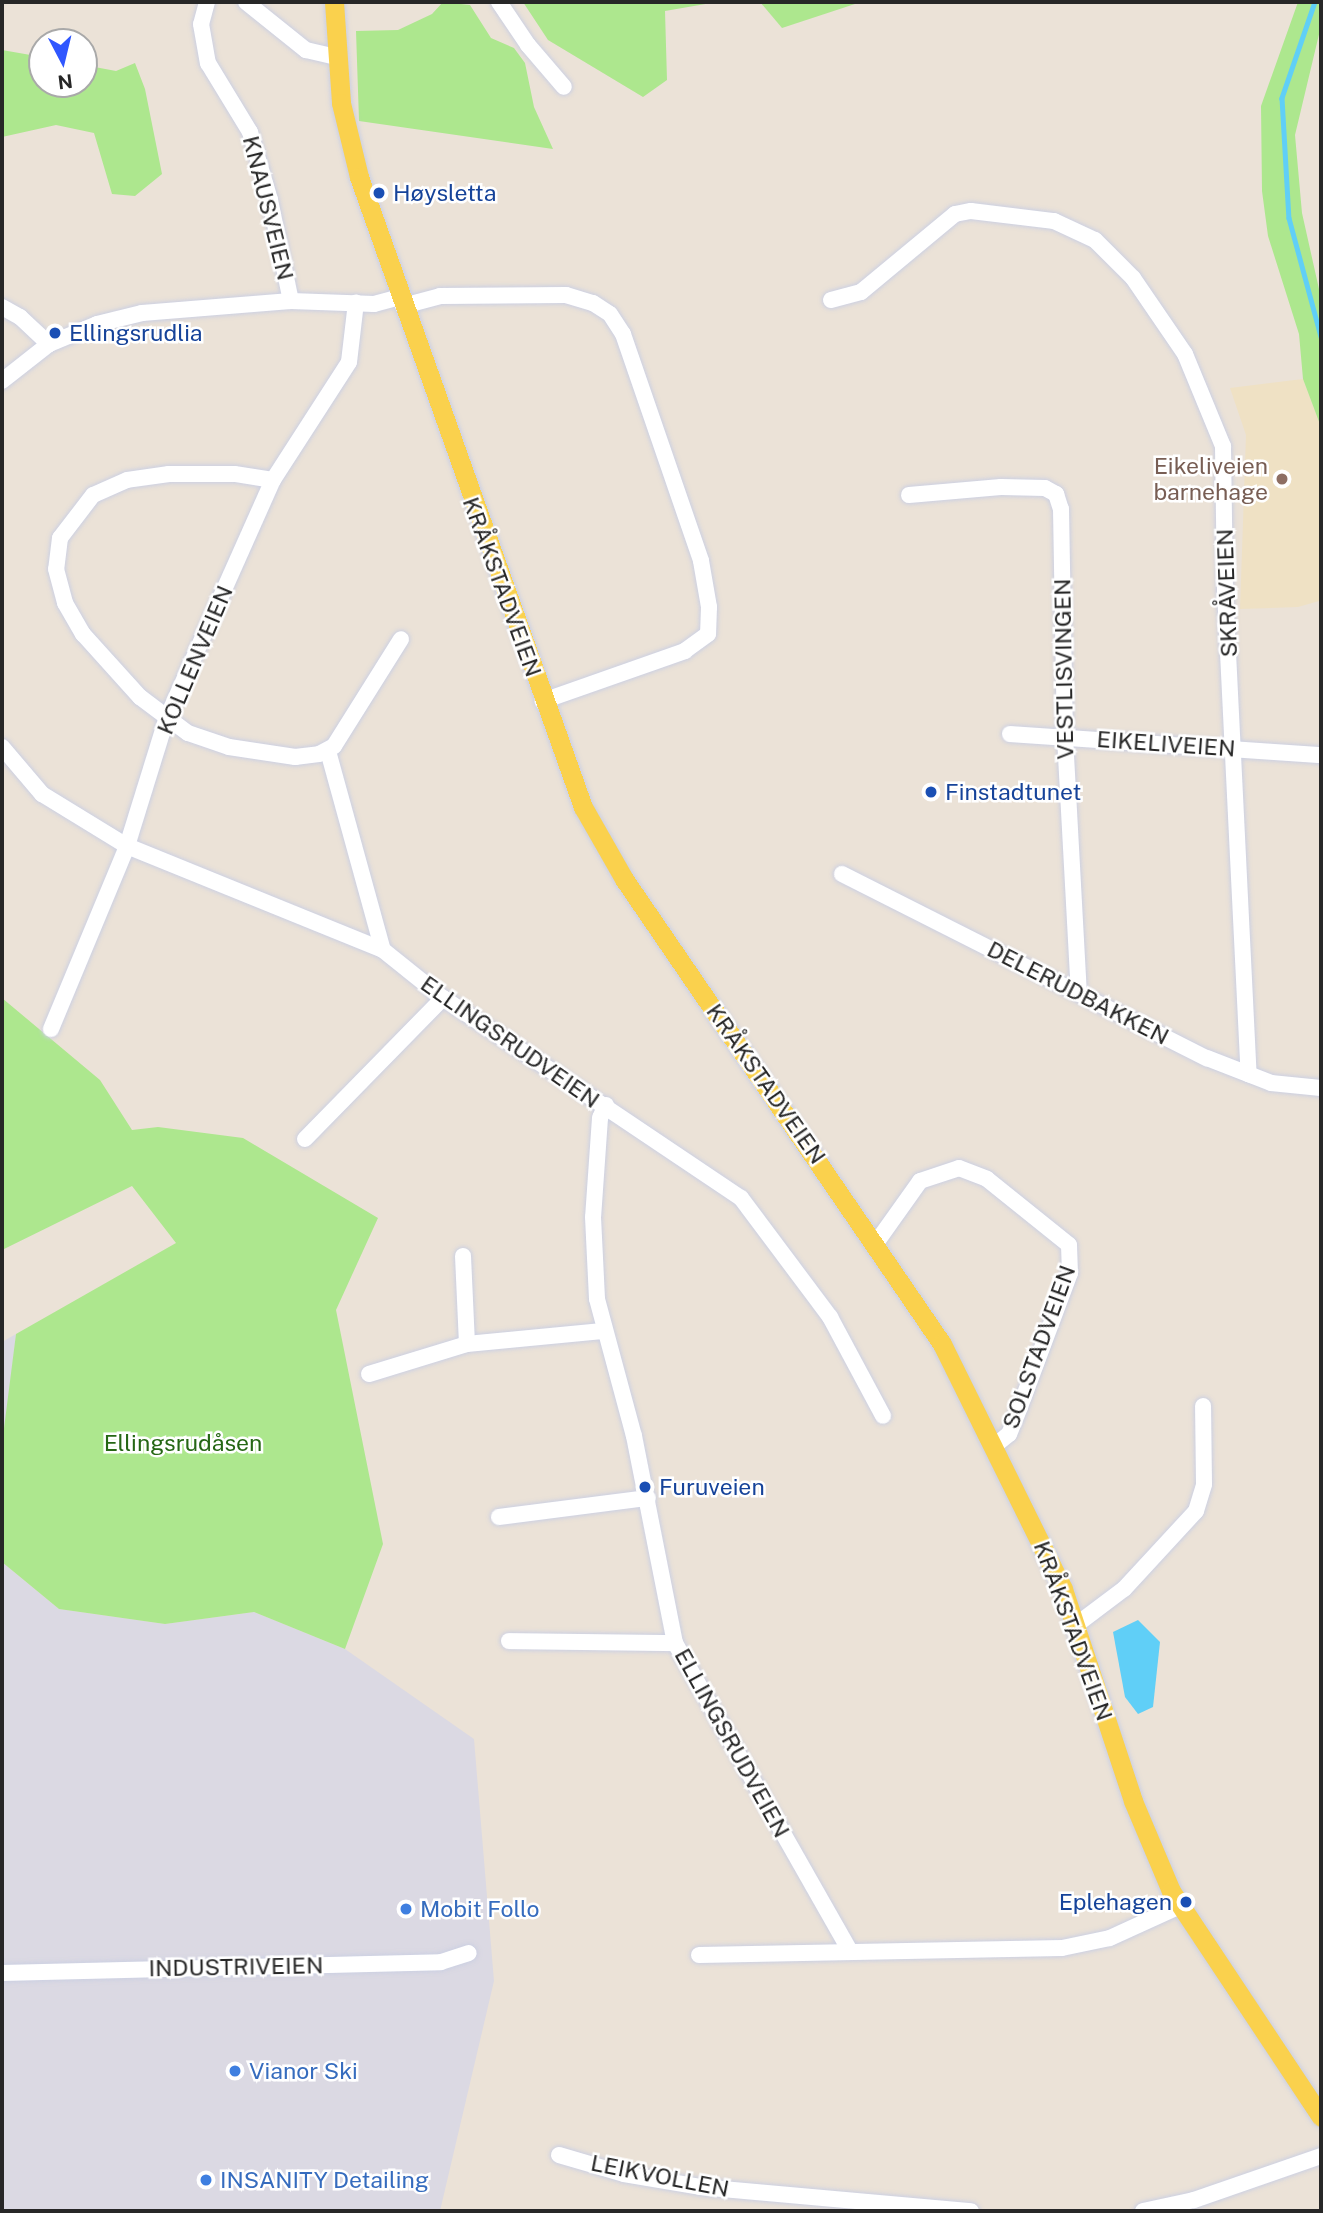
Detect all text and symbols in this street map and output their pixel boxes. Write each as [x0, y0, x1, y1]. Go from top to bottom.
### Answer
north arrow [28, 28, 98, 98]
text: N [57, 70, 74, 94]
street label: KNAUSVEIEN [237, 133, 299, 283]
place label: Høysletta [393, 179, 496, 207]
marker: Høysletta [371, 185, 387, 201]
place label: Ellingsrudlia [69, 319, 203, 347]
marker: Ellingsrudlia [47, 325, 63, 341]
place label: Eikeliveien barnehage [1154, 452, 1268, 506]
marker: Eikeliveien barnehage [1274, 471, 1290, 487]
street label: KRÅKSTADVEIEN [457, 493, 547, 681]
street label: SKRÅVEIEN [1211, 528, 1243, 658]
street label: VESTLISVINGEN [1049, 578, 1079, 760]
street label: KOLLENVEIEN [151, 581, 239, 739]
street label: EIKELIVEIEN [1096, 725, 1236, 763]
place label: Finstadtunet [945, 778, 1081, 806]
marker: Finstadtunet [923, 784, 939, 800]
street label: DELERUDBAKKEN [983, 935, 1173, 1051]
street label: ELLINGSRUDVEIEN [415, 970, 605, 1114]
street label: KRÅKSTADVEIEN [700, 999, 832, 1169]
street label: SOLSTADVEIEN [997, 1261, 1081, 1433]
park label: Ellingsrudåsen [104, 1429, 262, 1457]
place label: Furuveien [659, 1473, 765, 1501]
marker: Furuveien [637, 1479, 653, 1495]
street label: KRÅKSTADVEIEN [1028, 1537, 1118, 1725]
street label: ELLINGSRUDVEIEN [669, 1644, 795, 1842]
place label: Eplehagen [1059, 1888, 1172, 1916]
marker: Eplehagen [1178, 1894, 1194, 1910]
place label: Mobit Follo [420, 1895, 540, 1923]
marker: Mobit Follo [398, 1901, 414, 1917]
street label: INDUSTRIVEIEN [148, 1952, 324, 1982]
place label: Vianor Ski [249, 2057, 358, 2085]
marker: Vianor Ski [227, 2063, 243, 2079]
street label: LEIKVOLLEN [588, 2149, 732, 2203]
place label: INSANITY Detailing [220, 2166, 429, 2194]
marker: INSANITY Detailing [198, 2172, 214, 2188]

